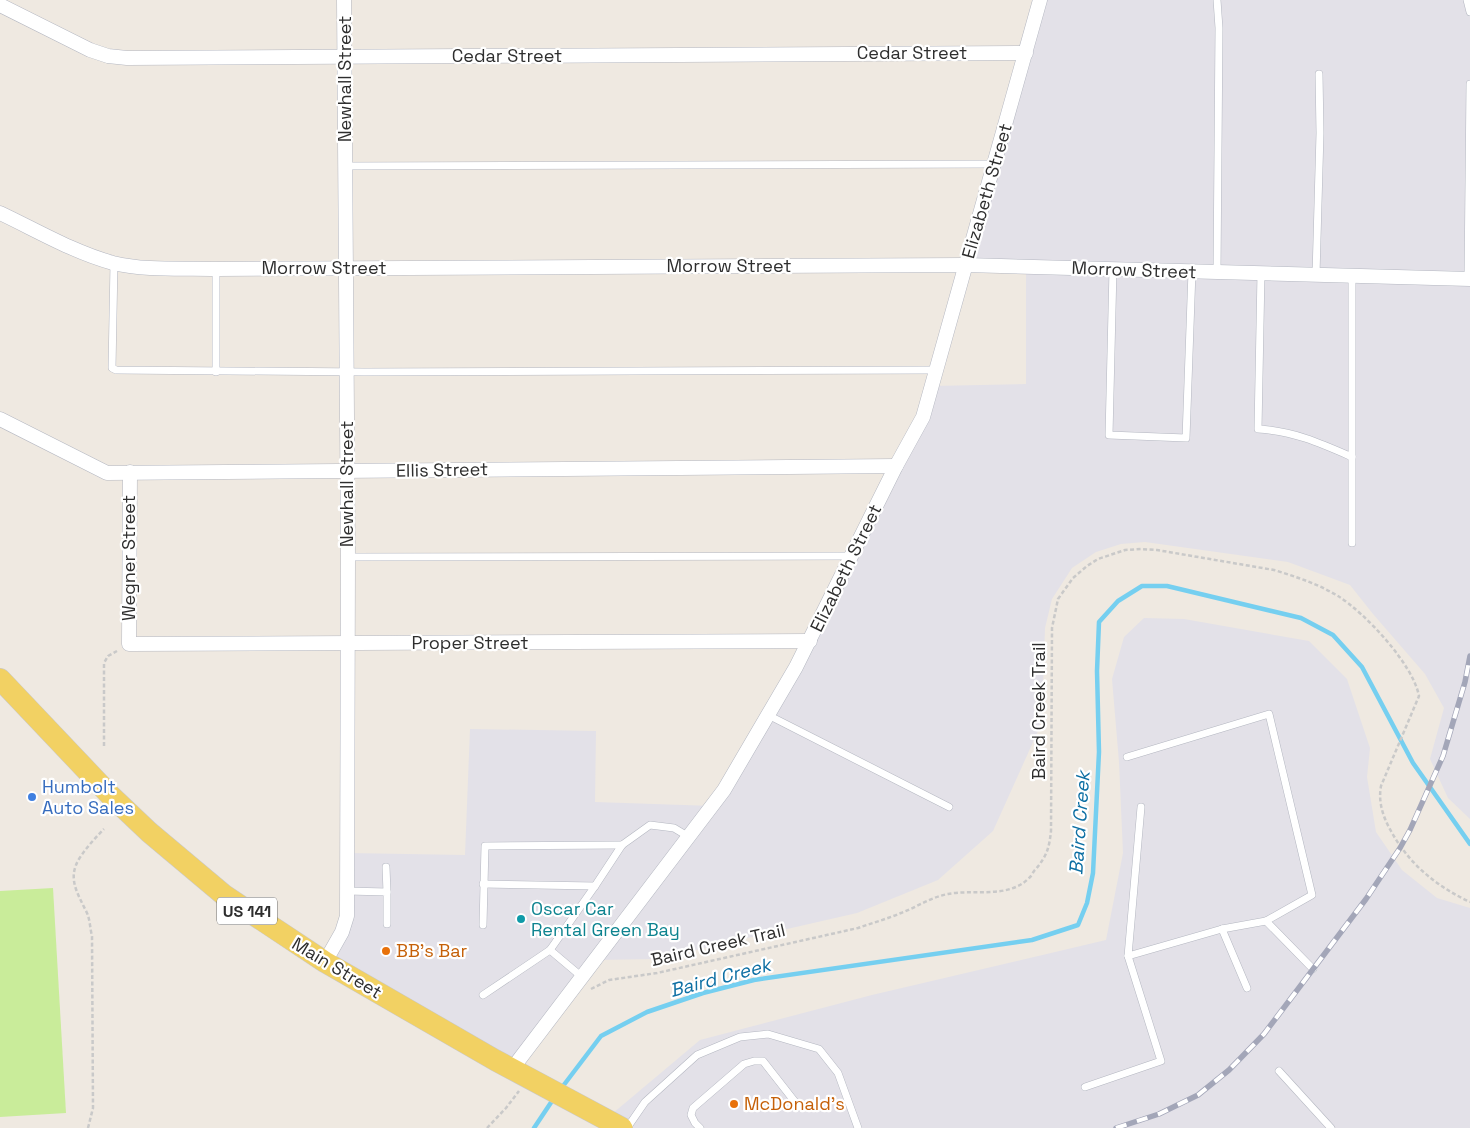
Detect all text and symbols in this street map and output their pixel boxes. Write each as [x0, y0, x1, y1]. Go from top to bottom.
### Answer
street label: Newhall Street [333, 16, 356, 142]
street label: Cedar Street [857, 41, 967, 64]
street label: Cedar Street [452, 44, 562, 67]
street label: Elizabeth Street [956, 121, 1017, 261]
street label: Morrow Street [667, 254, 791, 277]
street label: Morrow Street [262, 256, 386, 279]
street label: Morrow Street [1071, 256, 1197, 283]
street label: Newhall Street [335, 421, 358, 547]
street label: Ellis Street [396, 457, 488, 482]
street label: Wegner Street [117, 495, 140, 621]
street label: Elizabeth Street [805, 500, 886, 636]
street label: Proper Street [411, 631, 529, 654]
street label: Baird Creek Trail [1027, 642, 1050, 780]
water label: Baird Creek [1063, 768, 1096, 876]
place label: Humbolt Auto Sales [42, 775, 134, 819]
marker: Humbolt Auto Sales [26, 791, 38, 803]
place label: Oscar Car Rental Green Bay [531, 897, 680, 941]
road number: US 141 [217, 898, 277, 924]
marker: Oscar Car Rental Green Bay [515, 913, 527, 925]
street label: Baird Creek Trail [648, 918, 787, 971]
street label: Main Street [288, 932, 386, 1003]
place label: BB's Bar [396, 939, 468, 962]
marker: BB's Bar [380, 945, 392, 957]
water label: Baird Creek [667, 951, 776, 1003]
place label: McDonald's [744, 1092, 845, 1115]
marker: McDonald's [728, 1098, 740, 1110]

